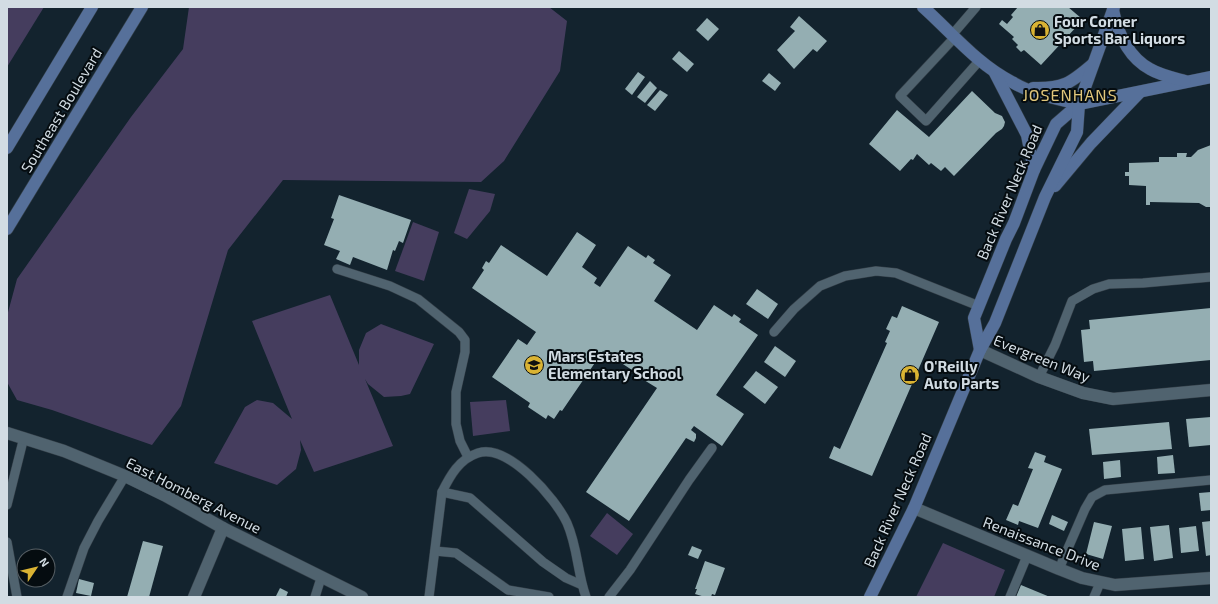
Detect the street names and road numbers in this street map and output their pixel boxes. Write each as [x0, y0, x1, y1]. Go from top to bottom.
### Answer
street label: Southeast Boulevard [17, 44, 105, 176]
street label: Back River Neck Road [972, 122, 1046, 262]
street label: Evergreen Way [991, 330, 1093, 386]
street label: Back River Neck Road [859, 430, 935, 570]
street label: East Homberg Avenue [123, 453, 265, 537]
street label: Renaissance Drive [981, 512, 1103, 574]

